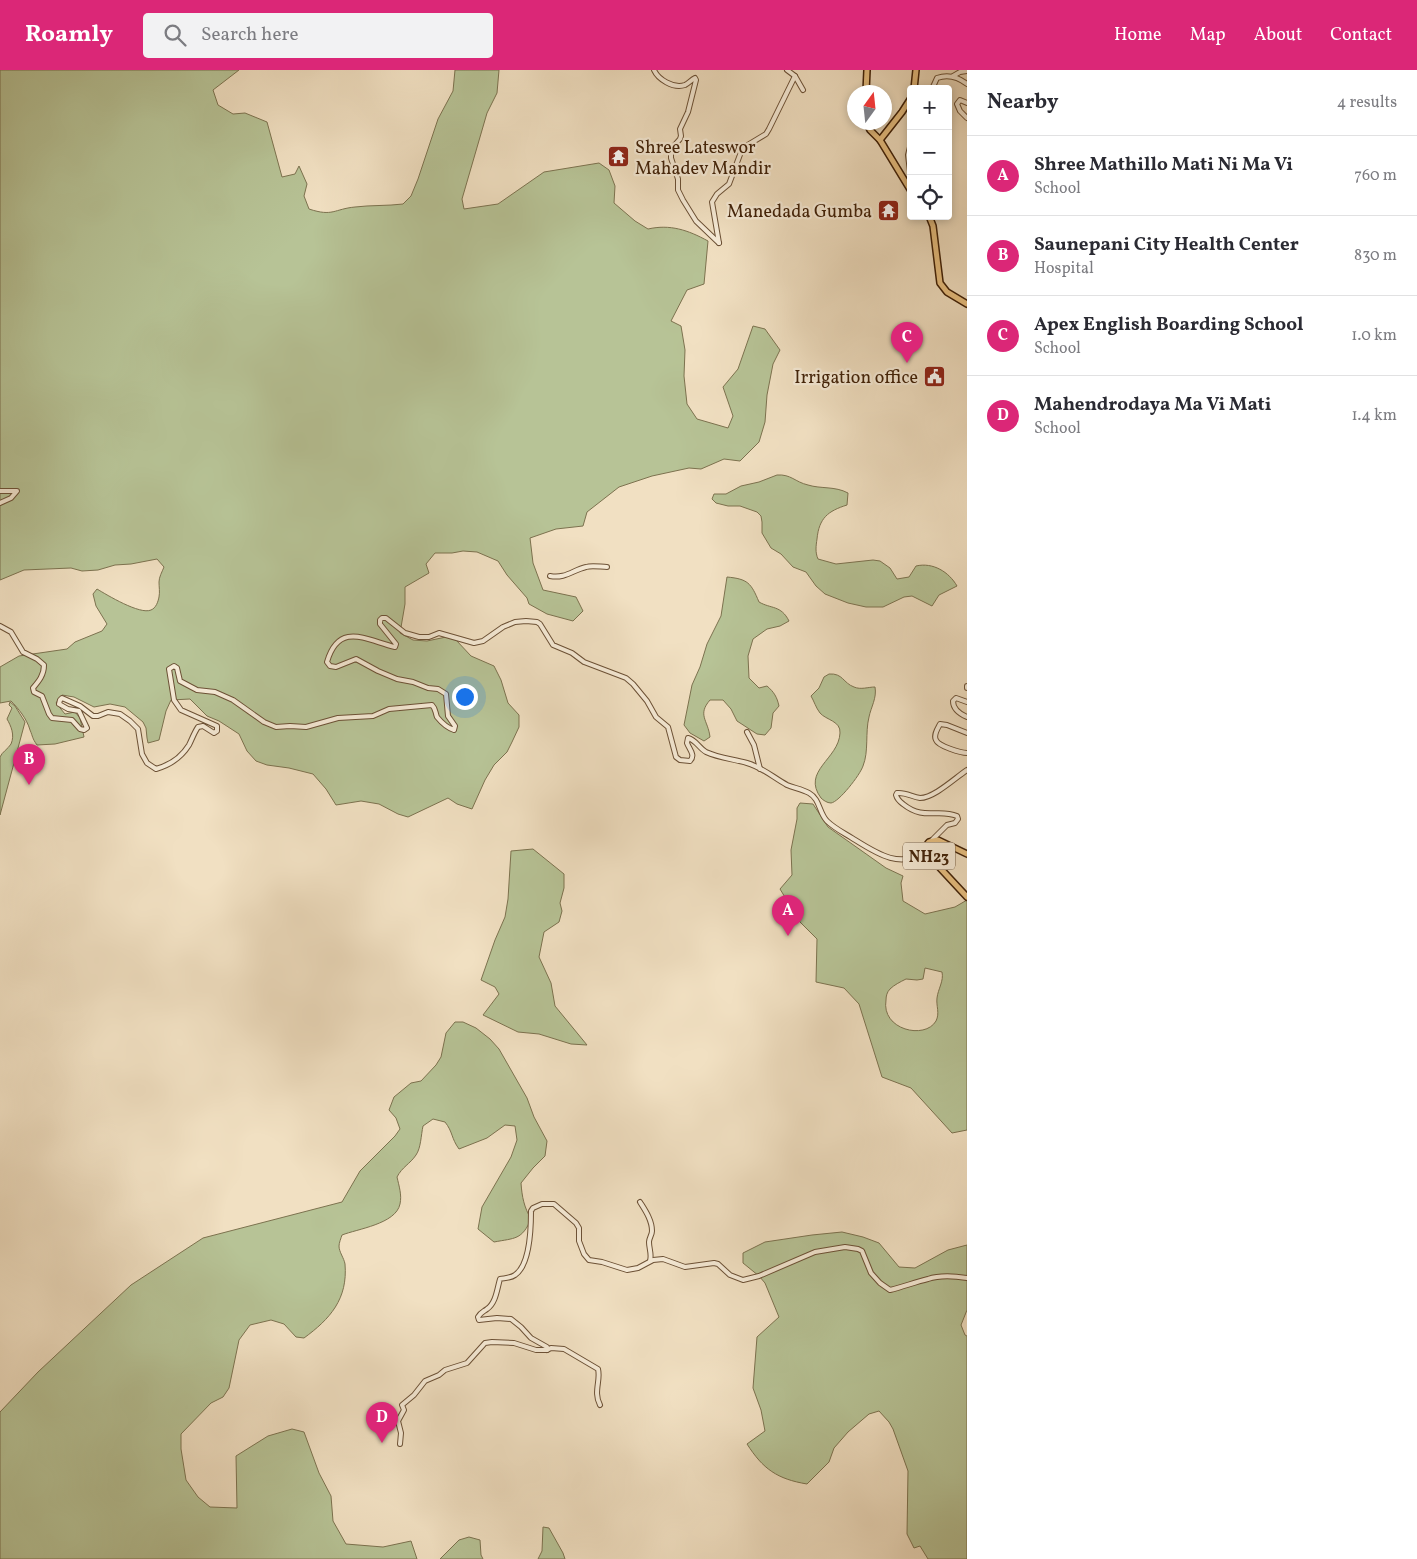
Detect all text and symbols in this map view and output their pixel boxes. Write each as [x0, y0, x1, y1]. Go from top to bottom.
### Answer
search box [143, 13, 493, 58]
text: Roamly [25, 18, 113, 52]
icon: search [161, 21, 189, 49]
text: Search here [201, 22, 298, 48]
text: Home [1114, 23, 1162, 48]
text: Map [1190, 23, 1226, 48]
text: About [1254, 23, 1302, 48]
text: Contact [1330, 23, 1392, 48]
north arrow [847, 85, 892, 130]
map controls [907, 85, 952, 220]
button: + [907, 85, 952, 130]
text: Nearby [987, 88, 1058, 117]
text: 4 results [1337, 92, 1397, 114]
button: − [907, 130, 952, 175]
place label: Shree Lateswor Mahadev Mandir [635, 136, 772, 182]
temple icon: Shree Lateswor Mahadev Mandir [607, 145, 631, 169]
text: Shree Mathillo Mati Ni Ma Vi [1034, 152, 1293, 178]
text: A [997, 165, 1009, 187]
text: 760 m [1354, 165, 1397, 187]
button: locate [907, 175, 952, 220]
text: School [1034, 178, 1081, 200]
temple icon: Manedada Gumba [876, 199, 900, 223]
place label: Manedada Gumba [727, 200, 872, 225]
text: Saunepani City Health Center [1034, 232, 1299, 258]
text: B [998, 245, 1008, 267]
text: 830 m [1354, 245, 1397, 267]
text: Hospital [1034, 258, 1094, 280]
text: Apex English Boarding School [1034, 312, 1303, 338]
pin: C [891, 322, 923, 363]
text: C [998, 325, 1008, 347]
text: 1.0 km [1351, 325, 1397, 347]
text: School [1034, 338, 1081, 360]
public building icon: Irrigation office [922, 365, 946, 389]
place label: Irrigation office [794, 366, 918, 391]
text: Mahendrodaya Ma Vi Mati [1034, 392, 1271, 418]
text: D [997, 405, 1009, 427]
text: 1.4 km [1351, 405, 1397, 427]
text: School [1034, 418, 1081, 440]
your location [452, 684, 478, 710]
pin: B [13, 744, 45, 785]
road number: NH23 [903, 842, 955, 869]
pin: A [772, 895, 804, 936]
pin: D [366, 1402, 398, 1443]

